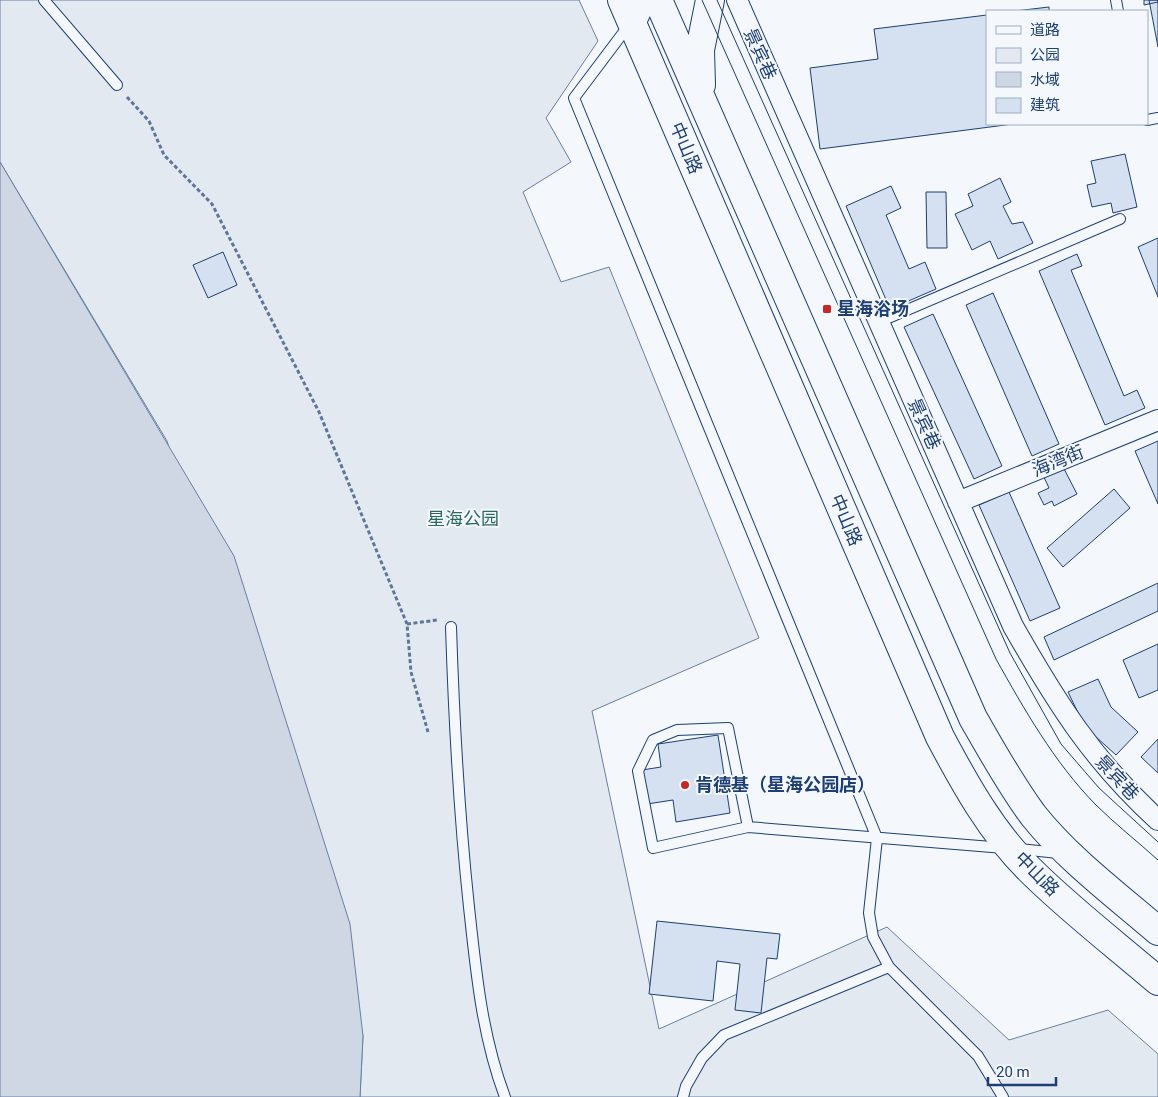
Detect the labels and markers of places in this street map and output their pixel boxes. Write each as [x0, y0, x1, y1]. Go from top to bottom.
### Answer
place label: 星海浴场 [837, 298, 909, 319]
marker: 星海浴场 [821, 303, 833, 315]
place label: 肯德基（星海公园店） [695, 774, 875, 795]
marker: 肯德基（星海公园店） [679, 779, 691, 791]

